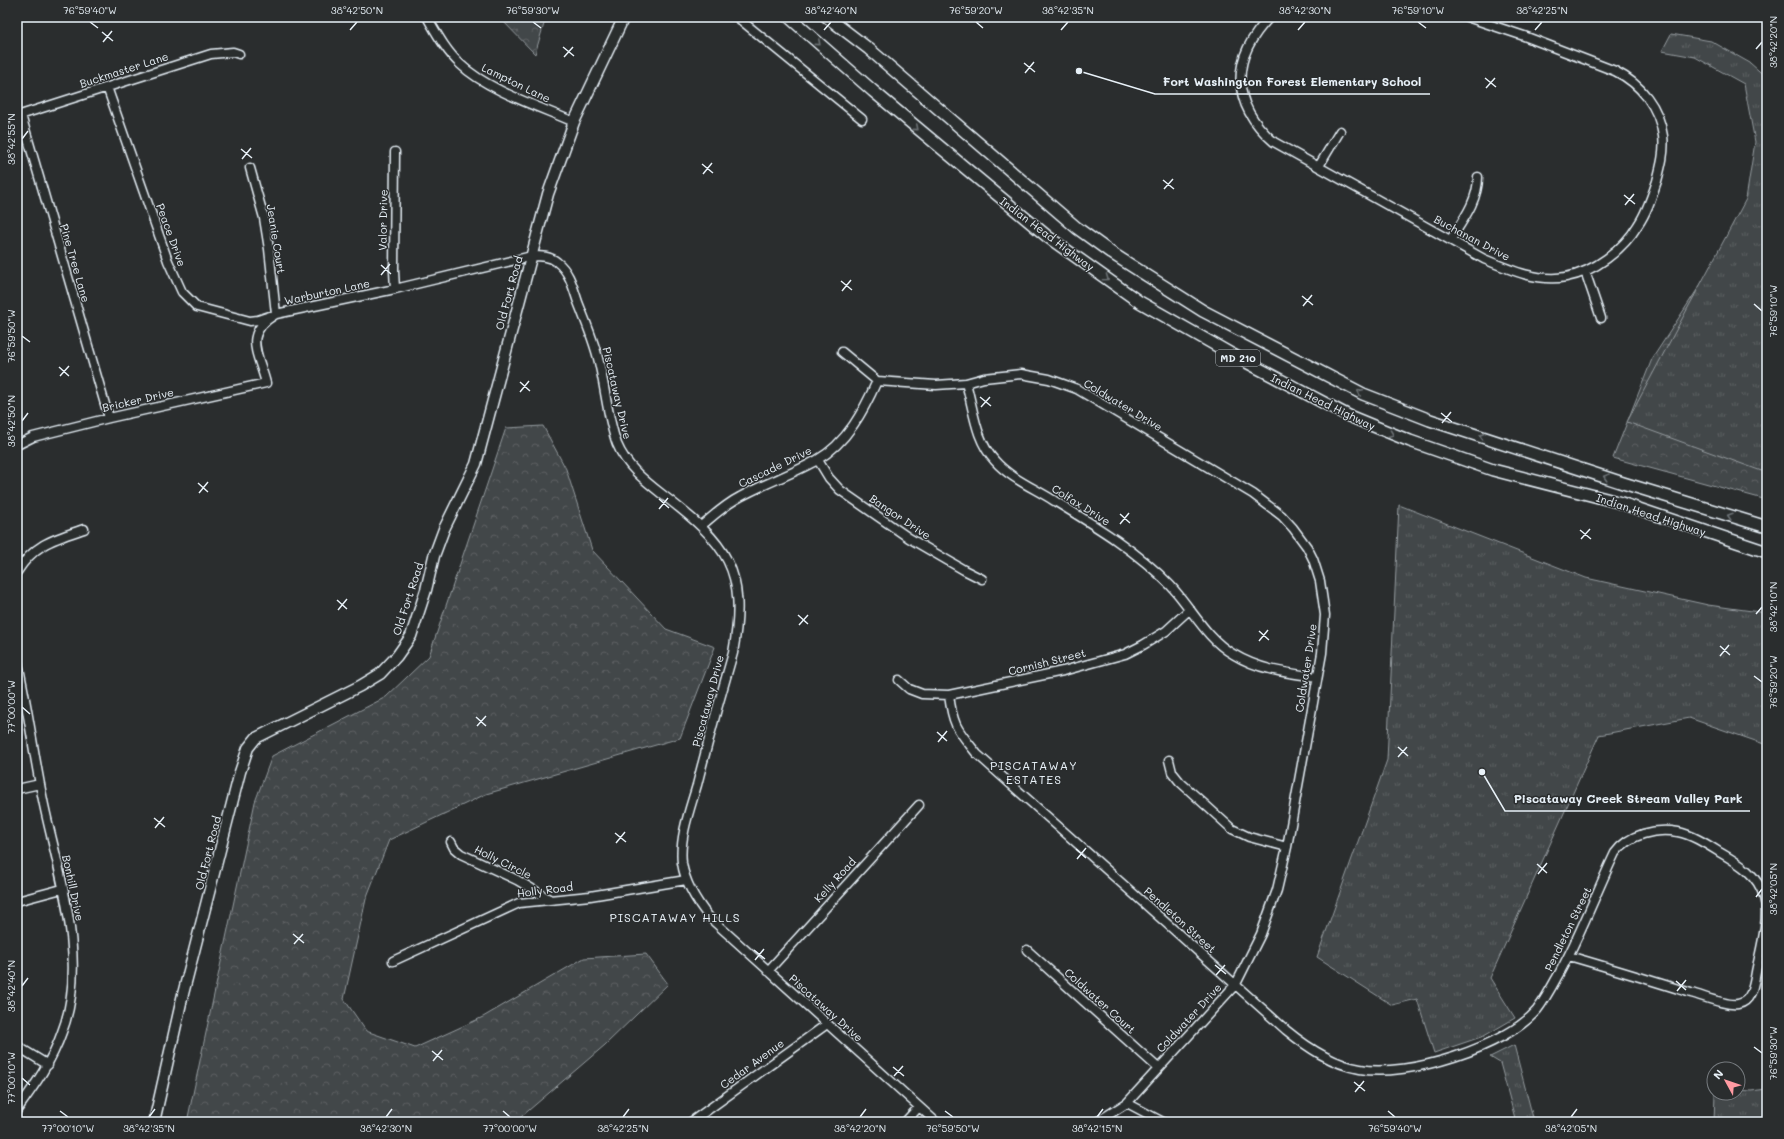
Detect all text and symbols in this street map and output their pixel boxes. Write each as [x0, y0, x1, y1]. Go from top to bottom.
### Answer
text: 76°59'40"W [63, 3, 117, 17]
text: 38°42'50"N [331, 3, 383, 17]
text: 76°59'30"W [506, 3, 560, 17]
text: 38°42'40"N [805, 3, 857, 17]
text: 76°59'20"W [949, 3, 1003, 17]
text: 38°42'35"N [1042, 3, 1094, 17]
text: 38°42'30"N [1279, 3, 1331, 17]
text: 76°59'10"W [1392, 3, 1444, 17]
text: 38°42'25"N [1516, 3, 1568, 17]
text: 38°42'20"N [1766, 16, 1780, 68]
one-way arrow [813, 38, 821, 45]
street label: Buckmaster Lane [78, 48, 170, 91]
street label: Lampton Lane [479, 59, 553, 106]
callout: Fort Washington Forest Elementary School [1155, 70, 1430, 94]
text: Fort Washington Forest Elementary School [1163, 73, 1421, 89]
text: 38°42'55"N [4, 113, 18, 165]
one-way arrow [912, 123, 919, 130]
street label: Valor Drive [374, 189, 391, 251]
street label: Indian Head Highway [997, 193, 1098, 274]
street label: Peace Drive [153, 201, 190, 269]
street label: Jeanie Court [264, 203, 289, 275]
street label: Buchanan Drive [1432, 211, 1513, 264]
street label: Pine Tree Lane [57, 222, 94, 304]
street label: Old Fort Road [491, 254, 526, 331]
one-way arrow [1101, 273, 1108, 280]
street label: Warburton Lane [283, 275, 371, 308]
text: 76°59'10"W [1766, 285, 1780, 337]
text: 76°59'50"W [4, 309, 18, 363]
street label: Piscataway Drive [600, 345, 635, 441]
road number: MD 210 [1216, 350, 1260, 366]
street label: Indian Head Highway [1268, 370, 1378, 434]
street label: Coldwater Drive [1081, 375, 1166, 434]
street label: Bricker Drive [101, 384, 175, 415]
one-way arrow [1357, 389, 1364, 397]
text: 38°42'50"N [4, 395, 18, 447]
one-way arrow [1388, 429, 1395, 437]
one-way arrow [1479, 432, 1486, 441]
street label: Cascade Drive [736, 442, 814, 491]
one-way arrow [1602, 473, 1609, 482]
street label: Colfax Drive [1049, 481, 1114, 529]
street label: Indian Head Highway [1594, 490, 1708, 539]
street label: Bangor Drive [867, 491, 934, 543]
one-way arrow [1726, 512, 1733, 521]
street label: Old Fort Road [389, 560, 426, 637]
text: 38°42'10"N [1766, 582, 1780, 632]
street label: Coldwater Drive [1291, 622, 1320, 713]
street label: Cornish Street [1007, 645, 1087, 678]
street label: Piscataway Drive [688, 653, 727, 748]
text: 76°59'20"W [1766, 655, 1780, 709]
text: 77°00'00"W [4, 680, 18, 734]
district label: PISCATAWAY ESTATES [990, 757, 1078, 787]
callout: Piscataway Creek Stream Valley Park [1505, 787, 1750, 811]
text: Piscataway Creek Stream Valley Park [1514, 790, 1742, 806]
street label: Old Fort Road [191, 814, 224, 892]
street label: Holly Circle [472, 841, 535, 882]
street label: Bonhill Drive [59, 853, 88, 922]
street label: Kelly Road [810, 854, 859, 905]
text: 38°42'05"N [1766, 863, 1780, 915]
street label: Holly Road [516, 879, 574, 900]
street label: Pendleton Street [1141, 883, 1220, 956]
street label: Pendleton Street [1541, 884, 1595, 973]
district label: PISCATAWAY HILLS [610, 909, 740, 925]
text: 38°42'40"N [4, 960, 18, 1012]
street label: Coldwater Court [1062, 965, 1139, 1037]
street label: Piscataway Drive [786, 971, 866, 1045]
street label: Coldwater Drive [1153, 980, 1225, 1055]
text: 76°59'30"W [1766, 1026, 1780, 1080]
street label: Cedar Avenue [717, 1035, 787, 1092]
text: 77°00'10"W [4, 1052, 18, 1104]
north arrow [1706, 1061, 1746, 1101]
text: N [1710, 1066, 1726, 1082]
text: 77°00'10"W [42, 1121, 94, 1135]
text: 38°42'35"N [123, 1121, 175, 1135]
text: 38°42'30"N [360, 1121, 412, 1135]
text: 77°00'00"W [483, 1121, 537, 1135]
text: 38°42'25"N [597, 1121, 649, 1135]
text: 38°42'20"N [834, 1121, 886, 1135]
text: 76°59'50"W [926, 1121, 980, 1135]
text: 38°42'15"N [1072, 1121, 1122, 1135]
text: 76°59'40"W [1368, 1121, 1422, 1135]
text: 38°42'05"N [1545, 1121, 1597, 1135]

